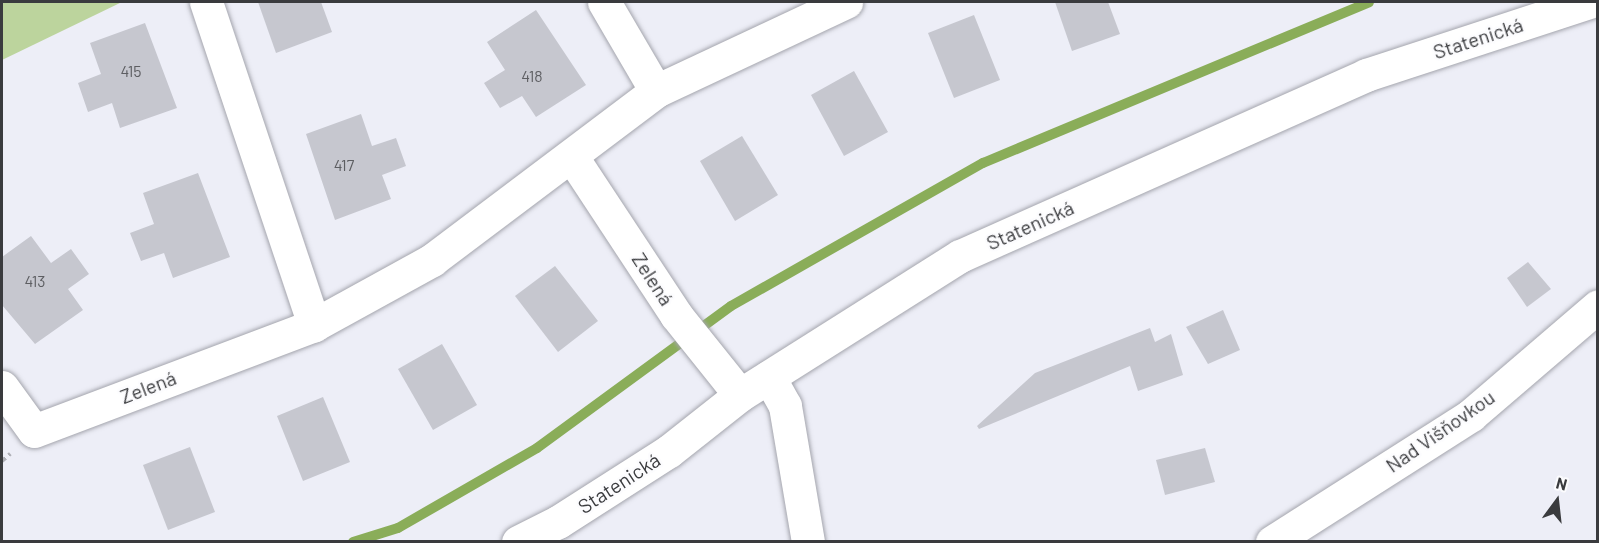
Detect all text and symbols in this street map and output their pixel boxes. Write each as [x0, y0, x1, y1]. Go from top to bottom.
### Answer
street label: Statenická [1430, 12, 1526, 64]
house number: 415 [120, 61, 142, 81]
house number: 418 [521, 66, 543, 86]
house number: 417 [334, 155, 354, 175]
street label: Statenická [983, 195, 1077, 255]
street label: Zelená [627, 248, 679, 310]
house number: 413 [24, 271, 46, 291]
street label: Zelená [117, 365, 179, 409]
street label: Nad Višňovkou [1381, 385, 1499, 477]
street label: Statenická [573, 448, 665, 518]
north arrow [1527, 471, 1587, 531]
text: N [1554, 473, 1569, 494]

